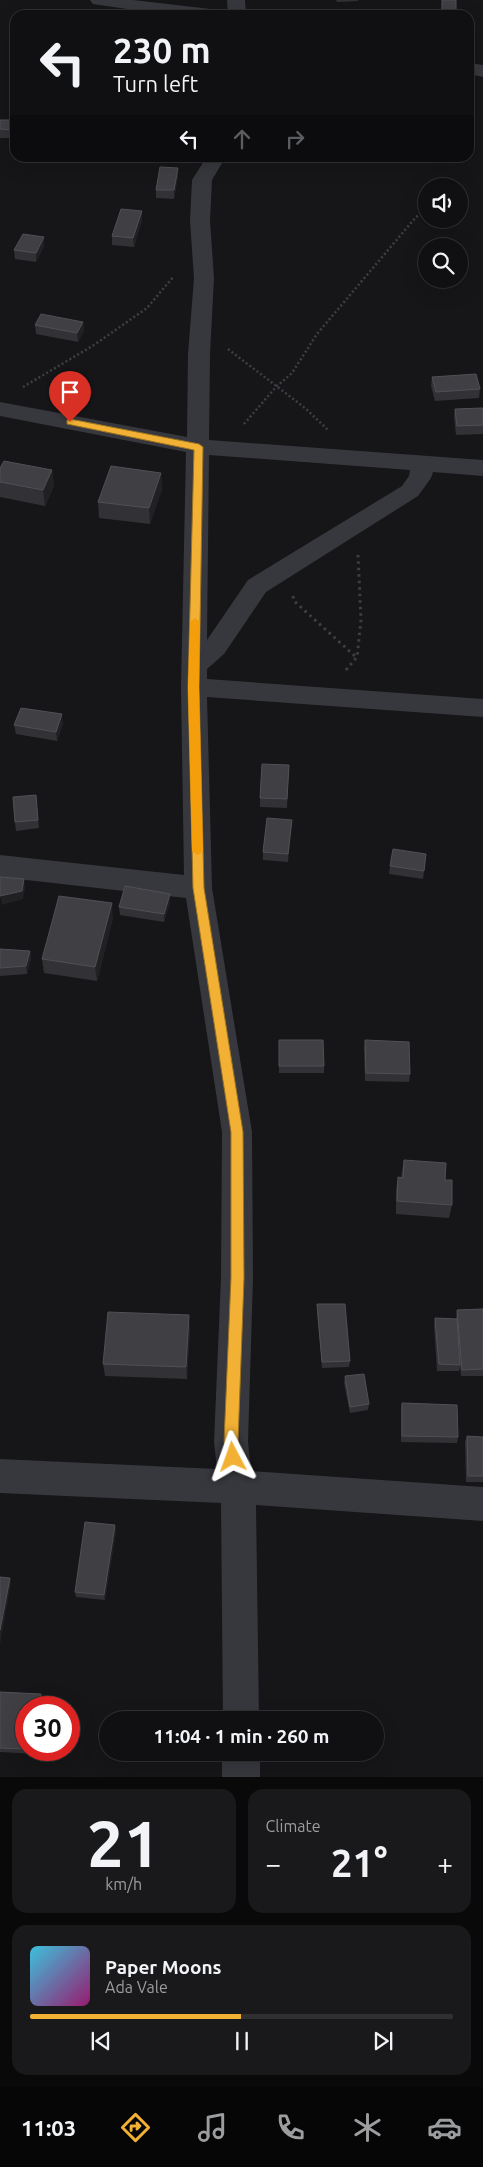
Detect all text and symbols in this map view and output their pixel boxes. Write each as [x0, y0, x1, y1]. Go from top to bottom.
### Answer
icon: left [30, 30, 95, 95]
text: 230 m [113, 30, 211, 70]
text: Turn left [113, 71, 198, 96]
icon: left [175, 125, 203, 153]
icon: ahead [228, 125, 256, 153]
icon: right [281, 125, 309, 153]
map controls [418, 178, 468, 288]
button: sound [418, 178, 468, 228]
button: search [418, 238, 468, 288]
pin [49, 371, 91, 422]
icon: arrive [56, 378, 84, 406]
position arrow [206, 1430, 258, 1482]
speed limit sign: 30 [15, 1696, 80, 1761]
text: 11:04 · 1 min · 260 m [154, 1725, 329, 1747]
text: 21 [87, 1806, 160, 1879]
text: Climate [266, 1817, 321, 1835]
text: 21° [331, 1842, 387, 1884]
text: − [266, 1848, 281, 1879]
text: + [437, 1848, 453, 1879]
text: km/h [105, 1875, 142, 1893]
text: Paper Moons [105, 1956, 222, 1978]
text: Ada Vale [105, 1978, 168, 1996]
icon: previous [87, 2027, 115, 2055]
icon: pause [228, 2027, 256, 2055]
icon: next [369, 2027, 397, 2055]
icon: directions [118, 2110, 153, 2145]
icon: music [195, 2110, 230, 2145]
icon: phone [273, 2110, 308, 2145]
icon: climate [350, 2110, 385, 2145]
icon: car [427, 2110, 462, 2145]
text: 11:03 [21, 2115, 76, 2140]

